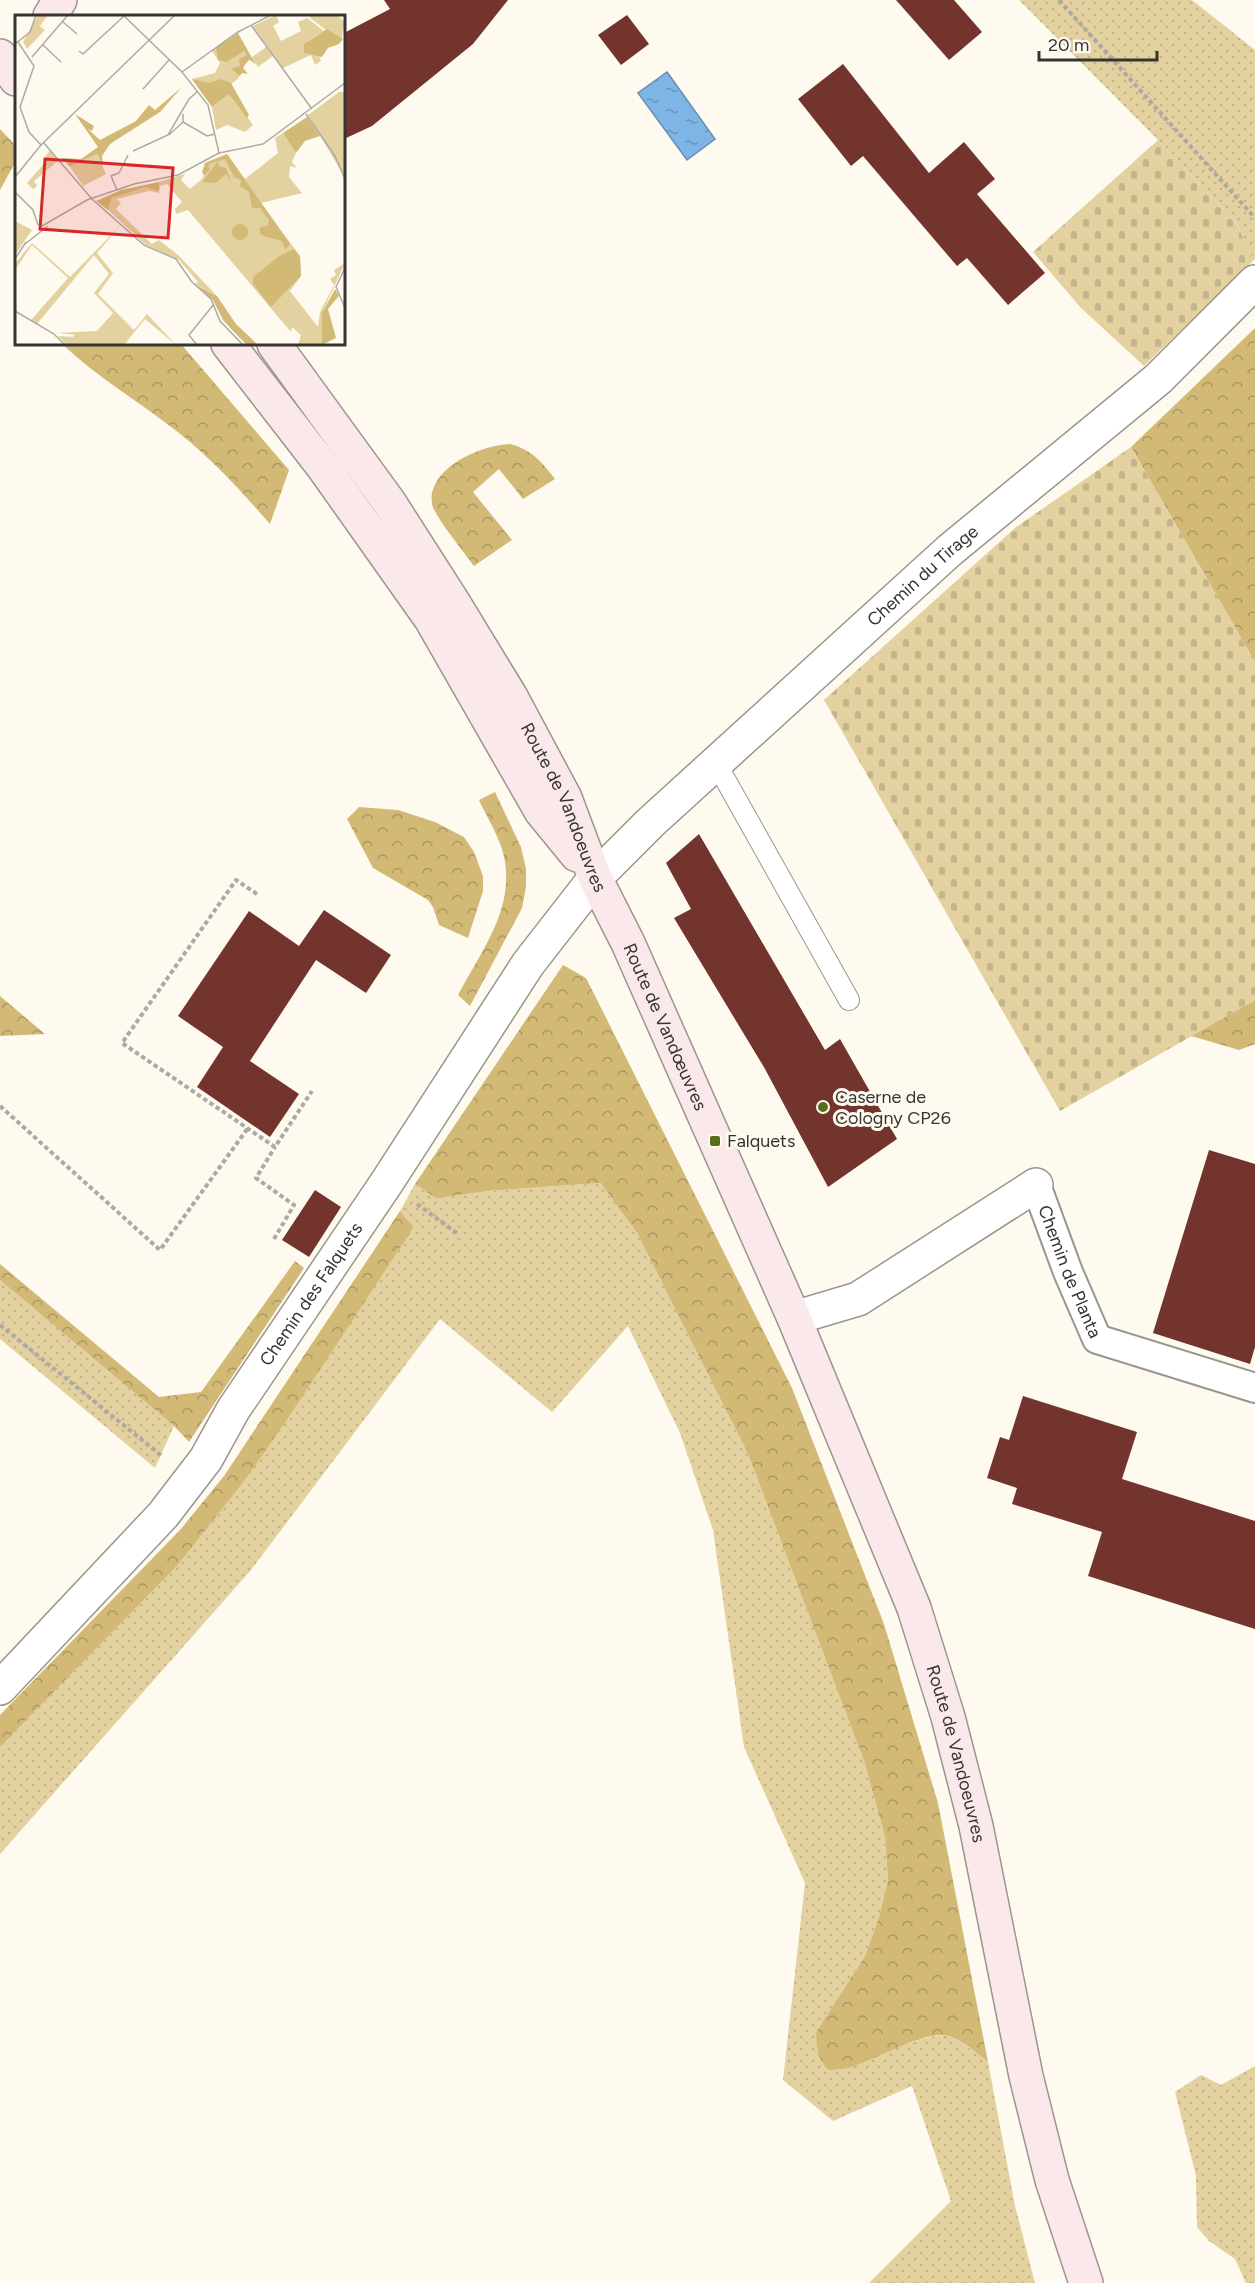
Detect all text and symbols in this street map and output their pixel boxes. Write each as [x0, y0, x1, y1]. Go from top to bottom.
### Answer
inset map [15, 15, 345, 345]
scale bar [1039, 24, 1158, 62]
text: 20 m [1048, 34, 1089, 56]
street label: Chemin du Tirage [862, 520, 983, 631]
street label: Route de Vandoeuvres [516, 719, 611, 896]
street label: Route de Vandœuvres [618, 940, 712, 1114]
place label: Caserne de Cologny CP26 [835, 1086, 951, 1129]
marker: Caserne de Cologny CP26 [816, 1100, 830, 1114]
place label: Falquets [727, 1130, 795, 1152]
marker: Falquets [708, 1134, 722, 1148]
street label: Chemin de Planta [1033, 1202, 1106, 1341]
street label: Chemin des Falquets [255, 1218, 367, 1370]
street label: Route de Vandoeuvres [921, 1662, 990, 1844]

